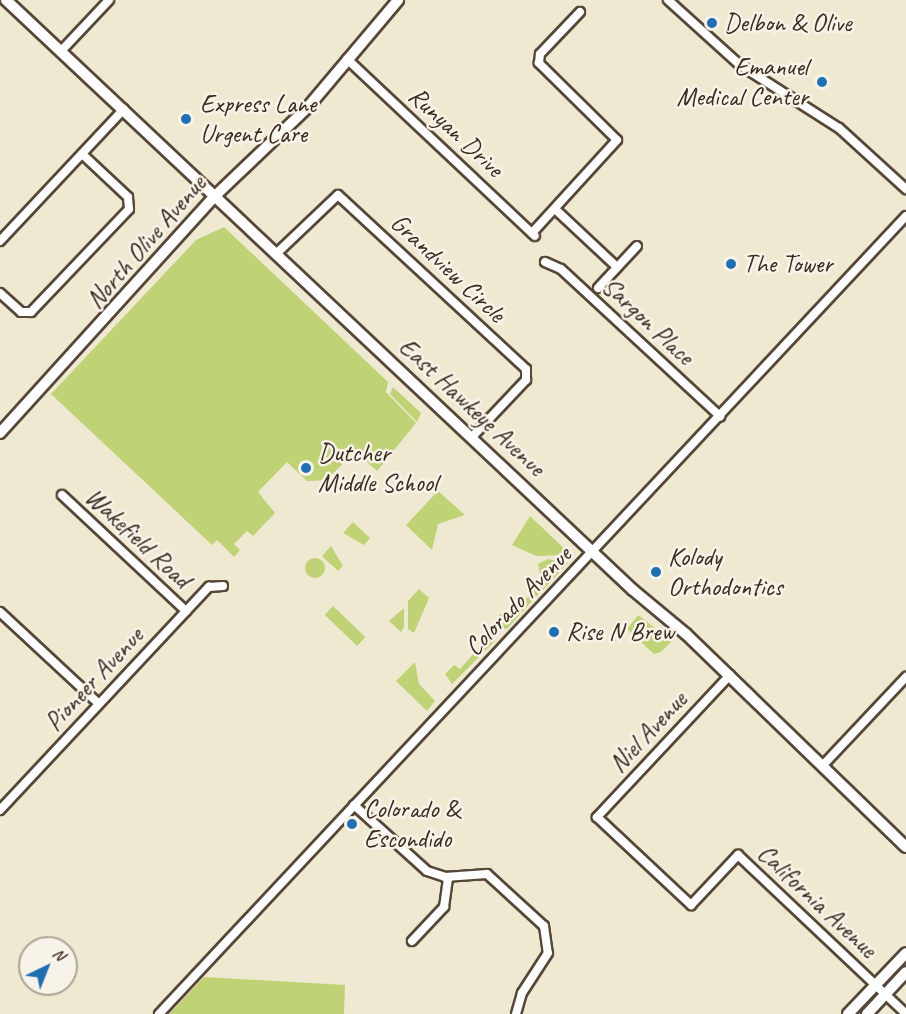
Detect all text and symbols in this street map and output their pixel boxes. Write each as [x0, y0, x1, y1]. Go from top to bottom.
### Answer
place label: Delbon & Olive [724, 7, 852, 39]
marker: Delbon & Olive [705, 16, 719, 30]
place label: Emanuel Medical Center [676, 51, 808, 112]
marker: Emanuel Medical Center [813, 73, 831, 91]
street label: Runyan Drive [402, 80, 510, 184]
place label: Express Lane Urgent Care [200, 88, 317, 150]
marker: Express Lane Urgent Care [177, 110, 195, 128]
street label: North Olive Avenue [80, 169, 212, 315]
street label: Grandview Circle [384, 207, 512, 329]
place label: The Tower [743, 248, 832, 280]
marker: The Tower [724, 257, 738, 271]
street label: Sargon Place [595, 270, 701, 372]
street label: East Hawkeye Avenue [392, 331, 552, 483]
place label: Dutcher Middle School [318, 437, 437, 498]
marker: Dutcher Middle School [299, 461, 313, 475]
street label: Wakefield Road [79, 481, 197, 595]
street label: Colorado Avenue [458, 540, 578, 662]
place label: Kolody Orthodontics [668, 541, 783, 602]
marker: Kolody Orthodontics [649, 565, 663, 579]
place label: Rise N Brew [566, 616, 675, 648]
street label: Pioneer Avenue [38, 621, 150, 737]
marker: Rise N Brew [547, 625, 561, 639]
street label: Niel Avenue [603, 685, 693, 779]
place label: Colorado & Escondido [364, 793, 459, 855]
marker: Colorado & Escondido [345, 817, 359, 831]
street label: California Avenue [751, 838, 883, 964]
north arrow [18, 936, 78, 996]
text: N [48, 944, 69, 965]

